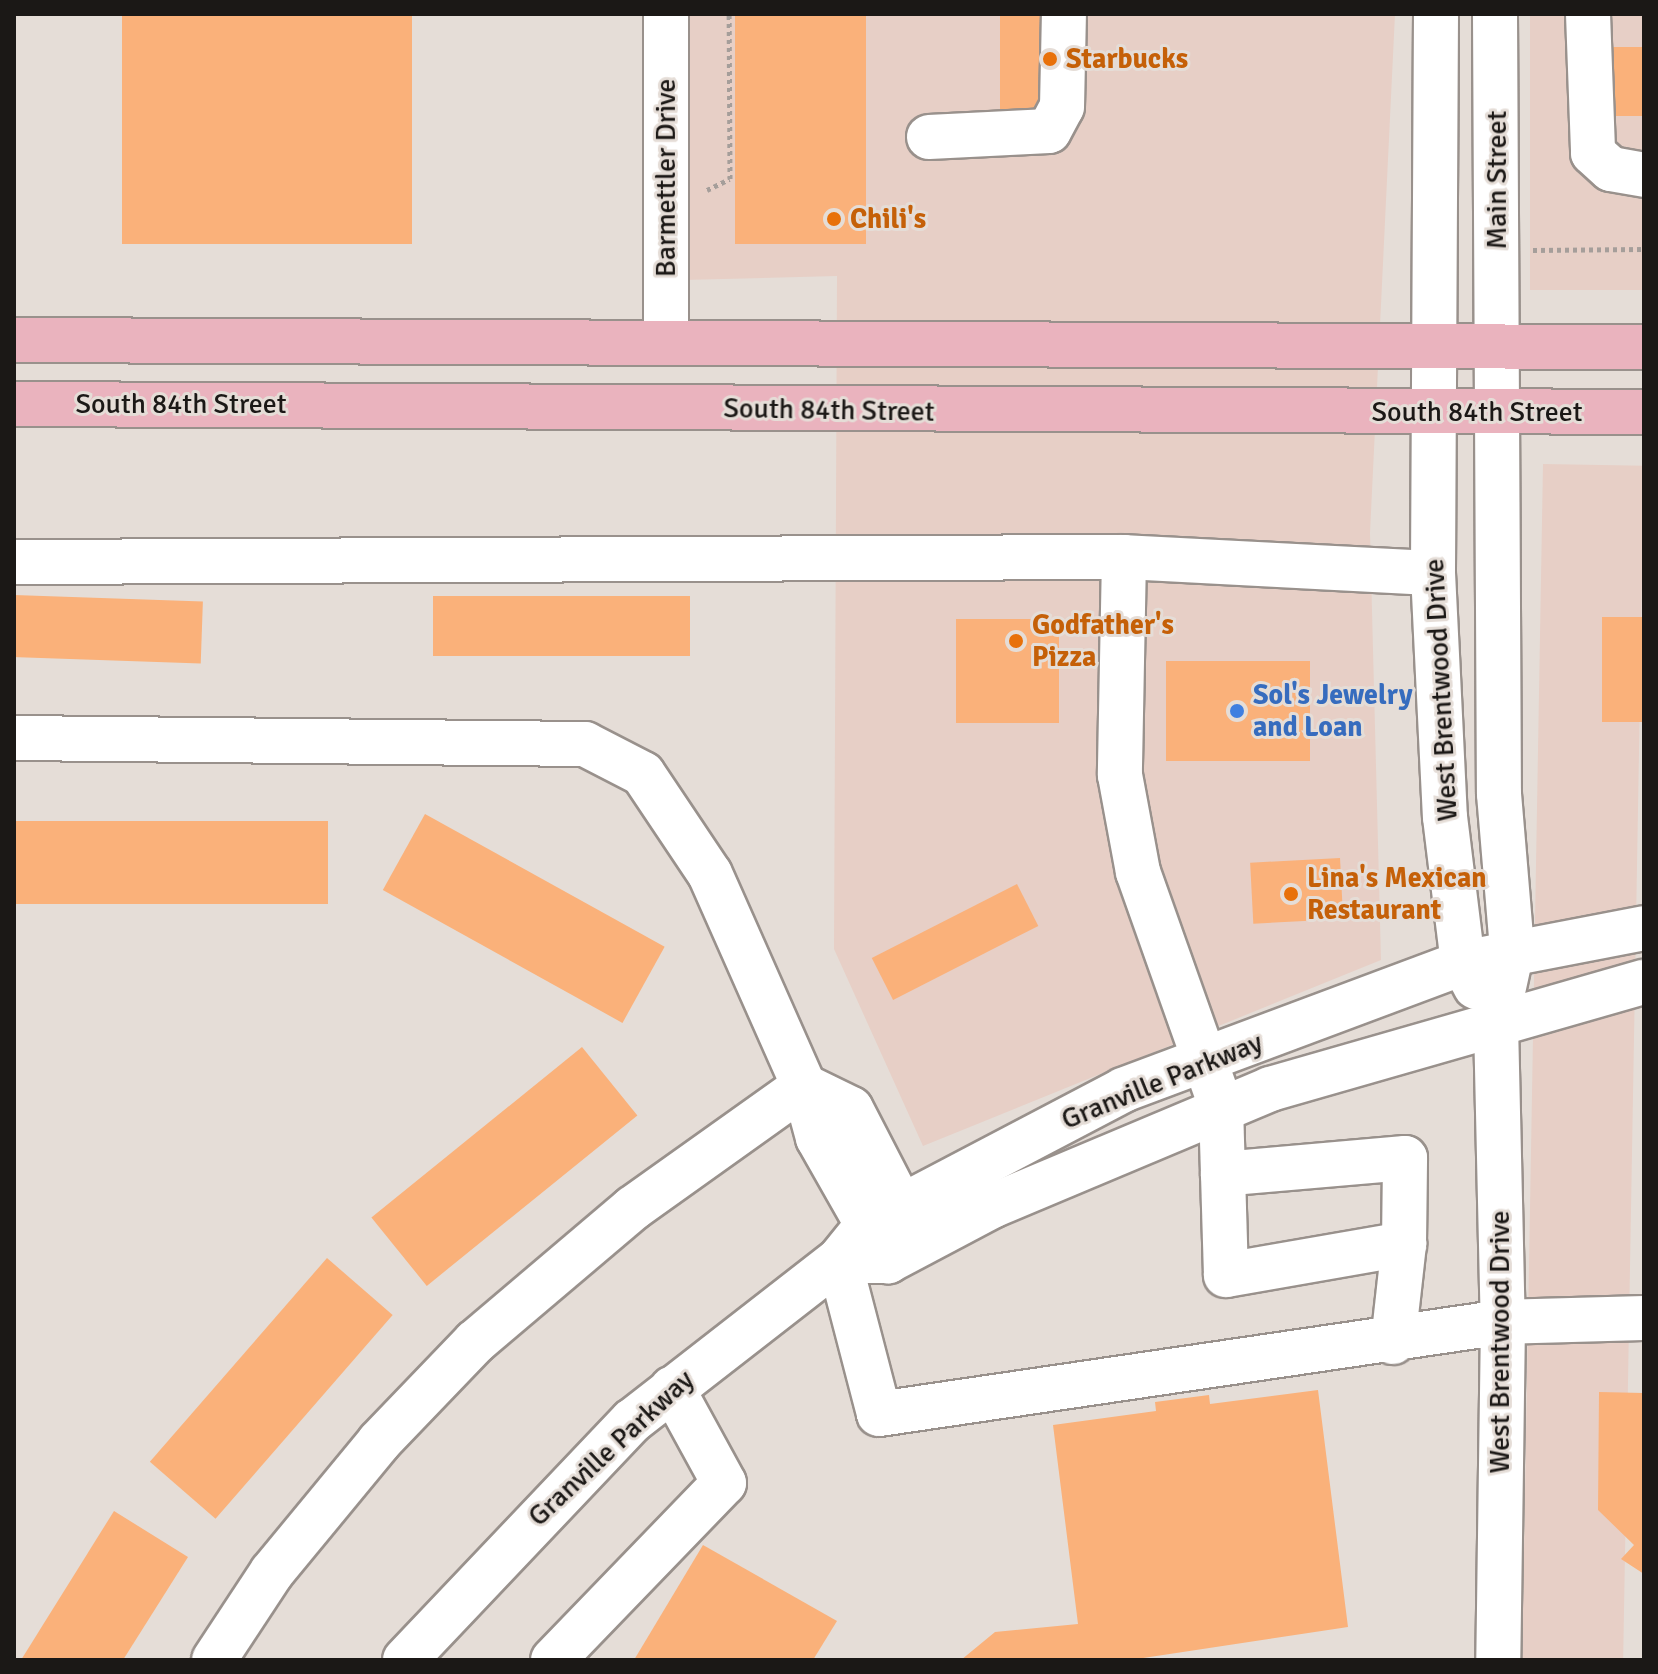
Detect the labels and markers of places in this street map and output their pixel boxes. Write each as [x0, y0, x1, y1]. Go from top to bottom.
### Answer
place label: Starbucks [1066, 42, 1188, 76]
marker: Starbucks [1041, 50, 1059, 68]
place label: Chili's [850, 202, 926, 236]
marker: Chili's [825, 210, 843, 228]
place label: Godfather's Pizza [1032, 608, 1174, 674]
marker: Godfather's Pizza [1007, 632, 1025, 650]
place label: Sol's Jewelry and Loan [1253, 678, 1413, 744]
marker: Sol's Jewelry and Loan [1228, 702, 1246, 720]
place label: Lina's Mexican Restaurant [1307, 861, 1487, 927]
marker: Lina's Mexican Restaurant [1282, 885, 1300, 903]

